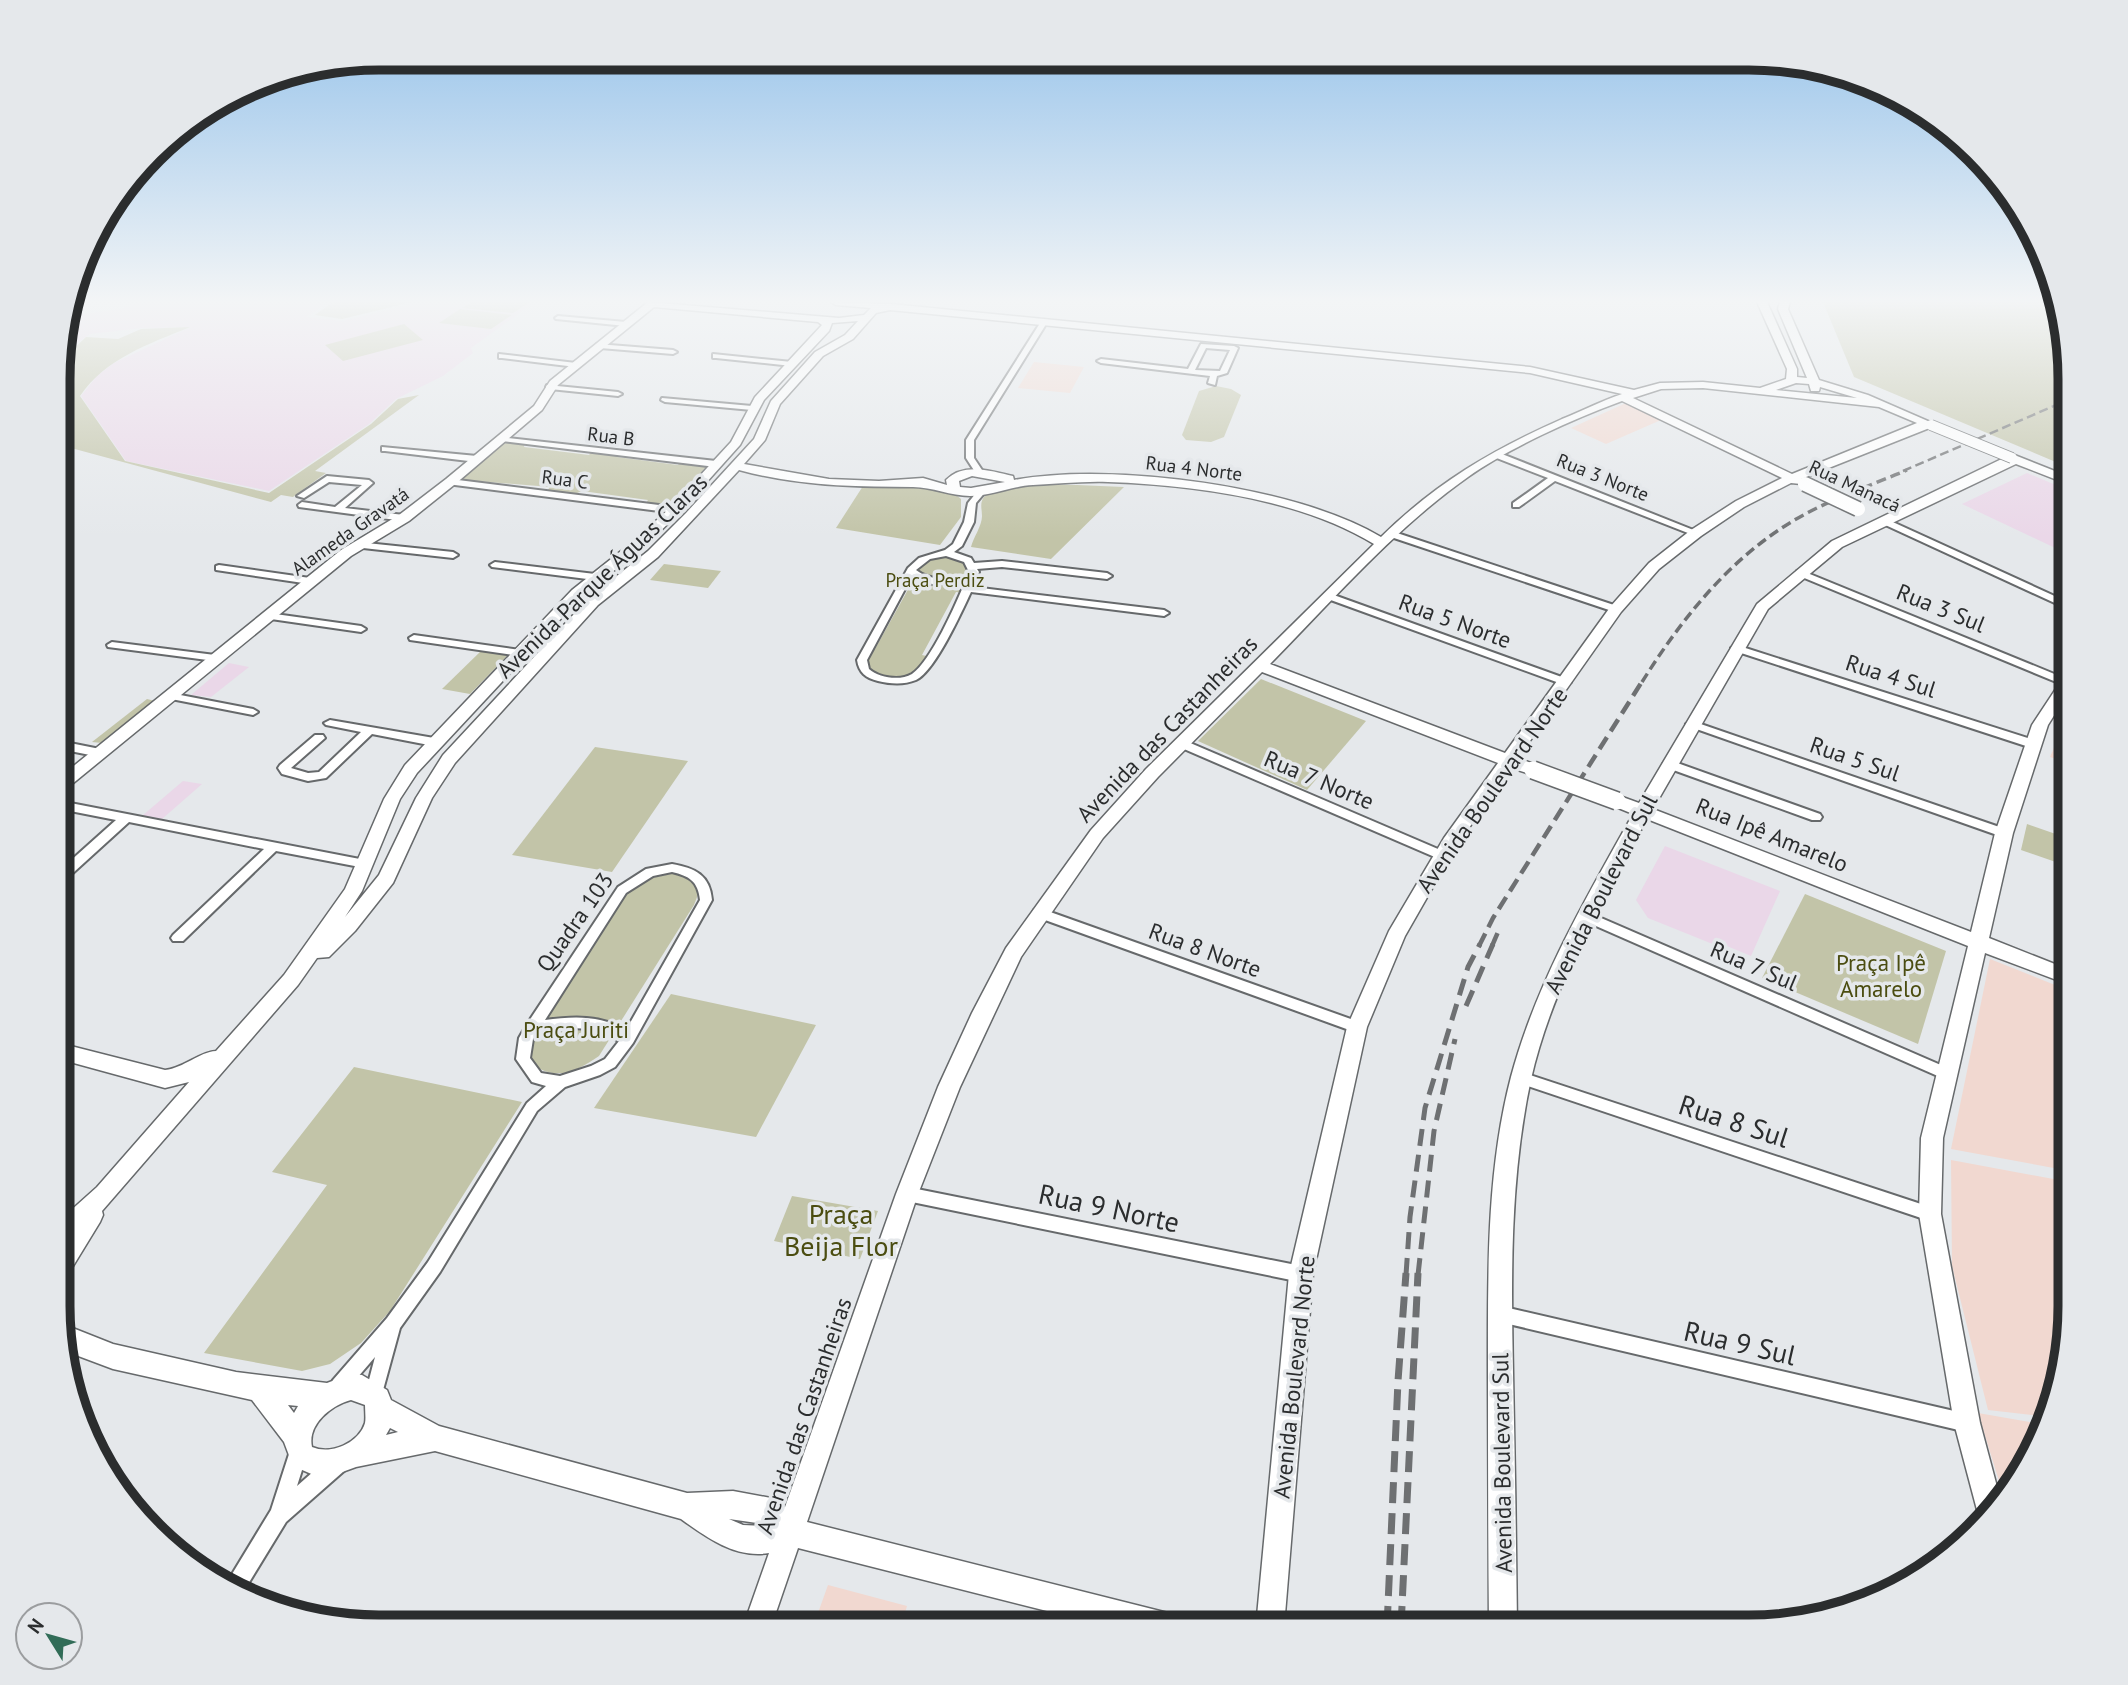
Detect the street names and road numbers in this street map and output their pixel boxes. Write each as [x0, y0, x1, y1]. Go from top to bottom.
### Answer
street label: Rua B [586, 421, 636, 451]
street label: Rua 3 Norte [1553, 448, 1653, 506]
street label: Rua 4 Norte [1144, 450, 1244, 486]
street label: Rua Manacá [1805, 454, 1905, 518]
street label: Rua C [540, 464, 590, 494]
street label: Avenida Parque Águas Claras [490, 467, 713, 684]
street label: Alameda Gravatá [287, 482, 413, 580]
street label: Rua 3 Sul [1892, 577, 1990, 639]
street label: Rua 5 Norte [1395, 587, 1515, 654]
street label: Avenida das Castanheiras [1070, 629, 1263, 828]
street label: Rua 4 Sul [1842, 647, 1940, 704]
street label: Avenida Boulevard Norte [1410, 681, 1574, 898]
street label: Rua 5 Sul [1806, 730, 1904, 788]
street label: Rua 7 Norte [1260, 743, 1378, 816]
street label: Avenida Boulevard Sul [1538, 789, 1664, 998]
street label: Rua Ipê Amarelo [1692, 791, 1853, 878]
street label: Quadra 103 [530, 866, 619, 977]
street label: Rua 8 Norte [1145, 916, 1265, 983]
street label: Rua 7 Sul [1706, 934, 1803, 997]
street label: Rua 8 Sul [1674, 1085, 1794, 1156]
street label: Rua 9 Norte [1035, 1175, 1183, 1240]
street label: Avenida Boulevard Norte [1266, 1254, 1321, 1500]
street label: Avenida das Castanheiras [749, 1294, 858, 1538]
street label: Rua 9 Sul [1681, 1312, 1800, 1373]
street label: Avenida Boulevard Sul [1485, 1352, 1518, 1573]

